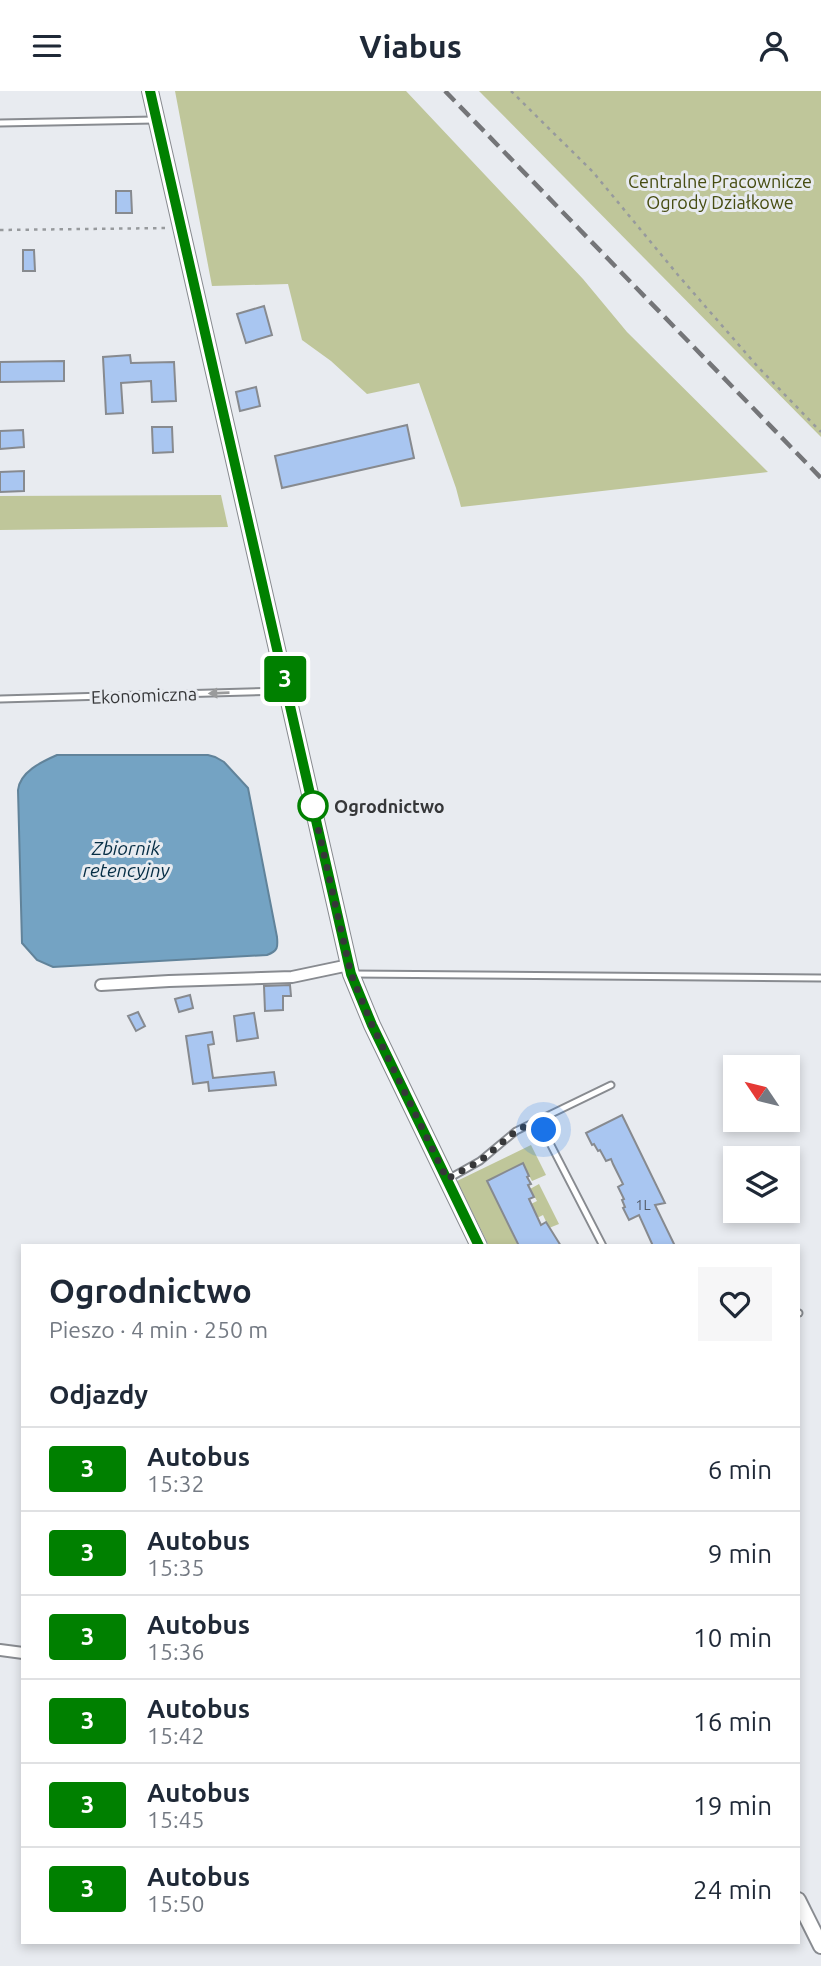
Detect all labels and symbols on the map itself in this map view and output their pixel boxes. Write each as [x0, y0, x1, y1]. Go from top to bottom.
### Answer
park label: Centralne Pracownicze Ogrody Działkowe [628, 171, 812, 212]
line badge: 3 [262, 656, 308, 702]
street label: Ekonomiczna [91, 683, 197, 707]
one-way arrow [208, 688, 230, 699]
marker: Ogrodnictwo [298, 791, 328, 821]
place label: Ogrodnictwo [334, 796, 445, 816]
water label: Zbiornik retencyjny [83, 837, 170, 881]
north arrow [723, 1055, 800, 1132]
your location [526, 1112, 561, 1147]
house number: 1L [635, 1197, 651, 1213]

